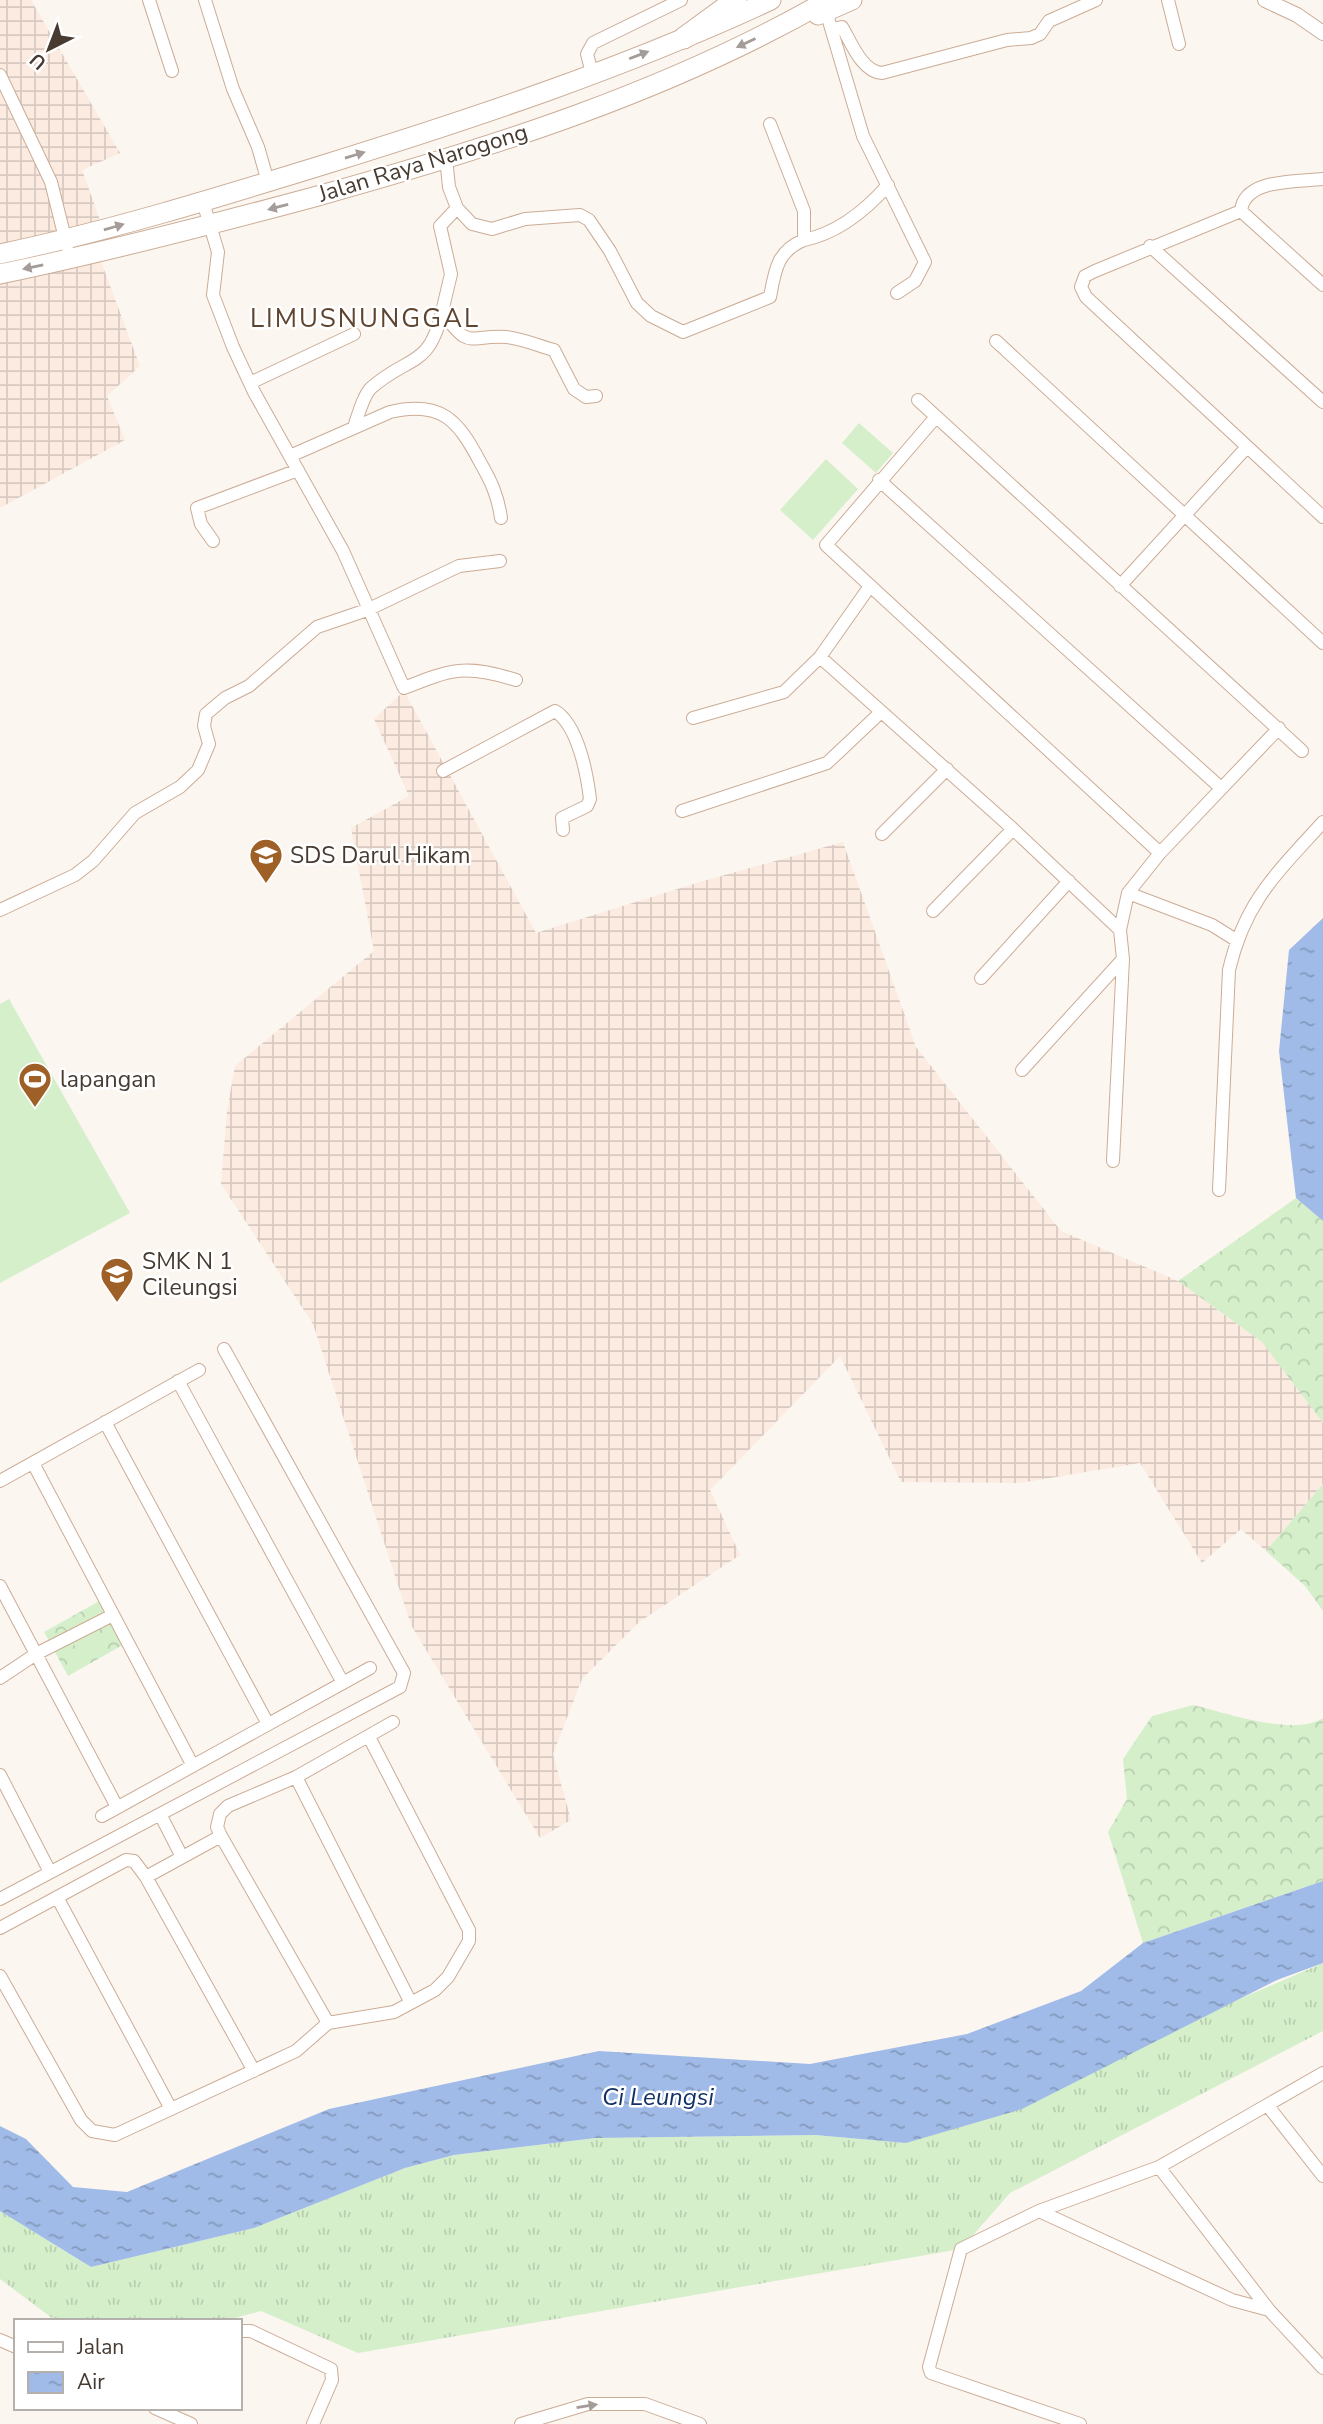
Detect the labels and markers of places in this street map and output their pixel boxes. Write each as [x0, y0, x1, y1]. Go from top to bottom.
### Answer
school or university icon: SDS Darul Hikam [247, 836, 285, 885]
place label: SDS Darul Hikam [290, 840, 470, 871]
sports icon: lapangan [16, 1060, 54, 1109]
place label: lapangan [60, 1064, 156, 1095]
place label: SMK N 1 Cileungsi [142, 1246, 238, 1303]
school or university icon: SMK N 1 Cileungsi [98, 1255, 136, 1304]

